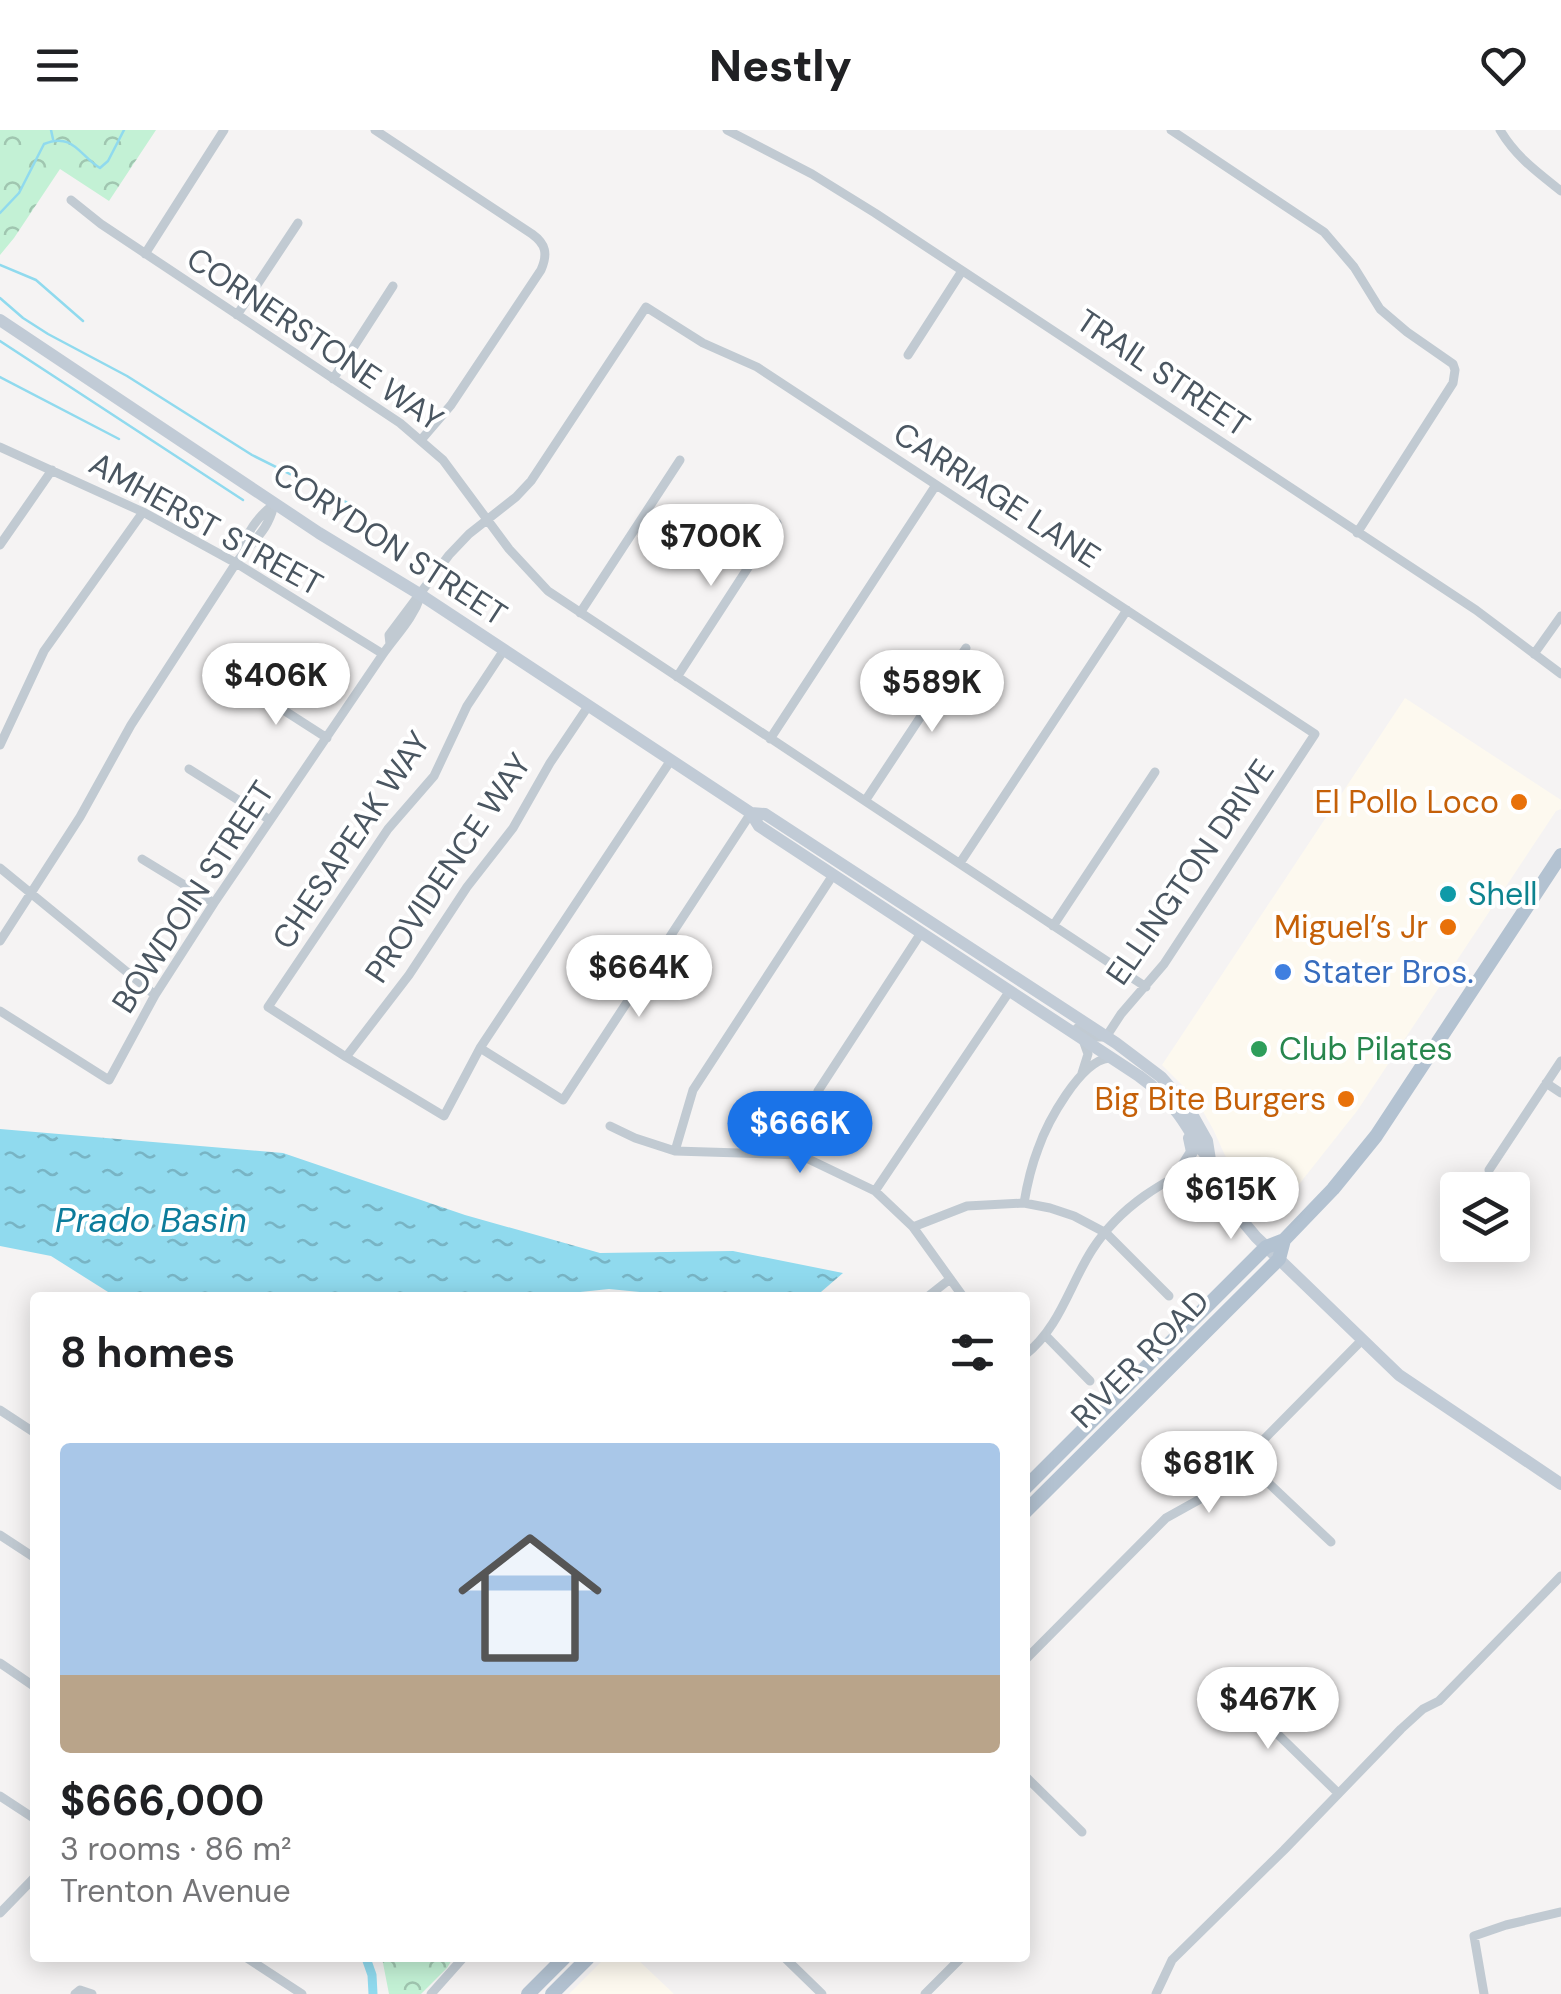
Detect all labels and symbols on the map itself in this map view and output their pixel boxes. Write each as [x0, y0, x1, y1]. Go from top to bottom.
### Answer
street label: CORNERSTONE WAY [179, 238, 451, 440]
street label: TRAIL STREET [1068, 300, 1258, 446]
street label: CARRIAGE LANE [886, 412, 1108, 578]
street label: AMHERST STREET [82, 442, 330, 606]
street label: CORYDON STREET [265, 453, 515, 635]
pin: $700K [641, 504, 781, 589]
pin: $406K [206, 643, 346, 728]
pin: $589K [862, 650, 1002, 735]
street label: CHESAPEAK WAY [263, 723, 439, 957]
street label: PROVIDENCE WAY [356, 745, 540, 991]
street label: ELLINGTON DRIVE [1097, 751, 1283, 993]
street label: BOWDOIN STREET [102, 773, 284, 1021]
place label: El Pollo Loco [1314, 781, 1499, 823]
marker: El Pollo Loco [1508, 791, 1530, 813]
place label: Shell [1468, 873, 1537, 915]
marker: Shell [1437, 883, 1459, 905]
place label: Miguel’s Jr [1274, 906, 1428, 948]
marker: Miguel’s Jr [1437, 916, 1459, 938]
pin: $664K [569, 935, 709, 1020]
place label: Stater Bros. [1303, 951, 1474, 993]
marker: Stater Bros. [1272, 961, 1294, 983]
place label: Club Pilates [1279, 1028, 1453, 1070]
marker: Club Pilates [1248, 1038, 1270, 1060]
place label: Big Bite Burgers [1095, 1078, 1326, 1120]
marker: Big Bite Burgers [1335, 1088, 1357, 1110]
pin: $666K [730, 1091, 870, 1176]
pin: $615K [1161, 1157, 1301, 1242]
water label: Prado Basin [55, 1197, 247, 1243]
street label: RIVER ROAD [1062, 1281, 1218, 1437]
pin: $681K [1139, 1431, 1279, 1516]
pin: $467K [1198, 1667, 1338, 1752]

